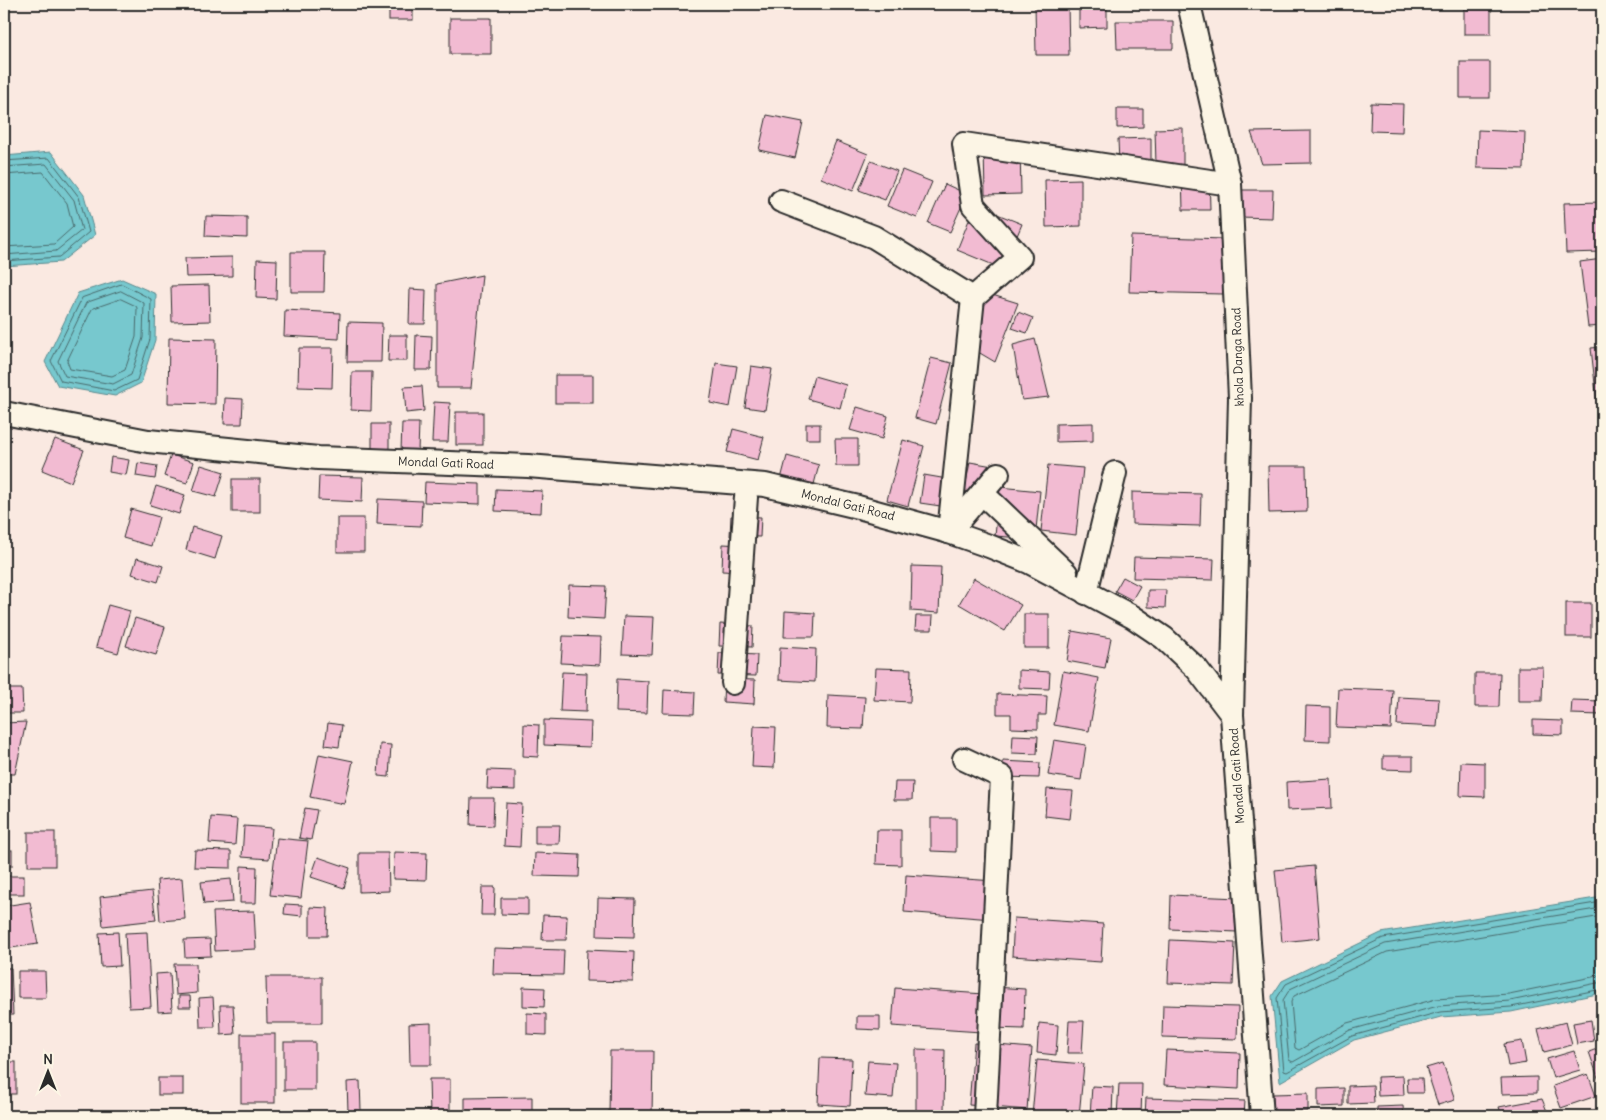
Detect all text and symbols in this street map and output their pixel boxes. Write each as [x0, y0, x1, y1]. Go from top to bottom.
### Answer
street label: khola Danga Road [1228, 307, 1247, 407]
street label: Mondal Gati Road [398, 453, 494, 472]
street label: Mondal Gati Road [800, 486, 897, 523]
street label: Mondal Gati Road [1226, 728, 1247, 824]
north arrow [22, 1048, 72, 1098]
text: N [43, 1050, 53, 1068]

